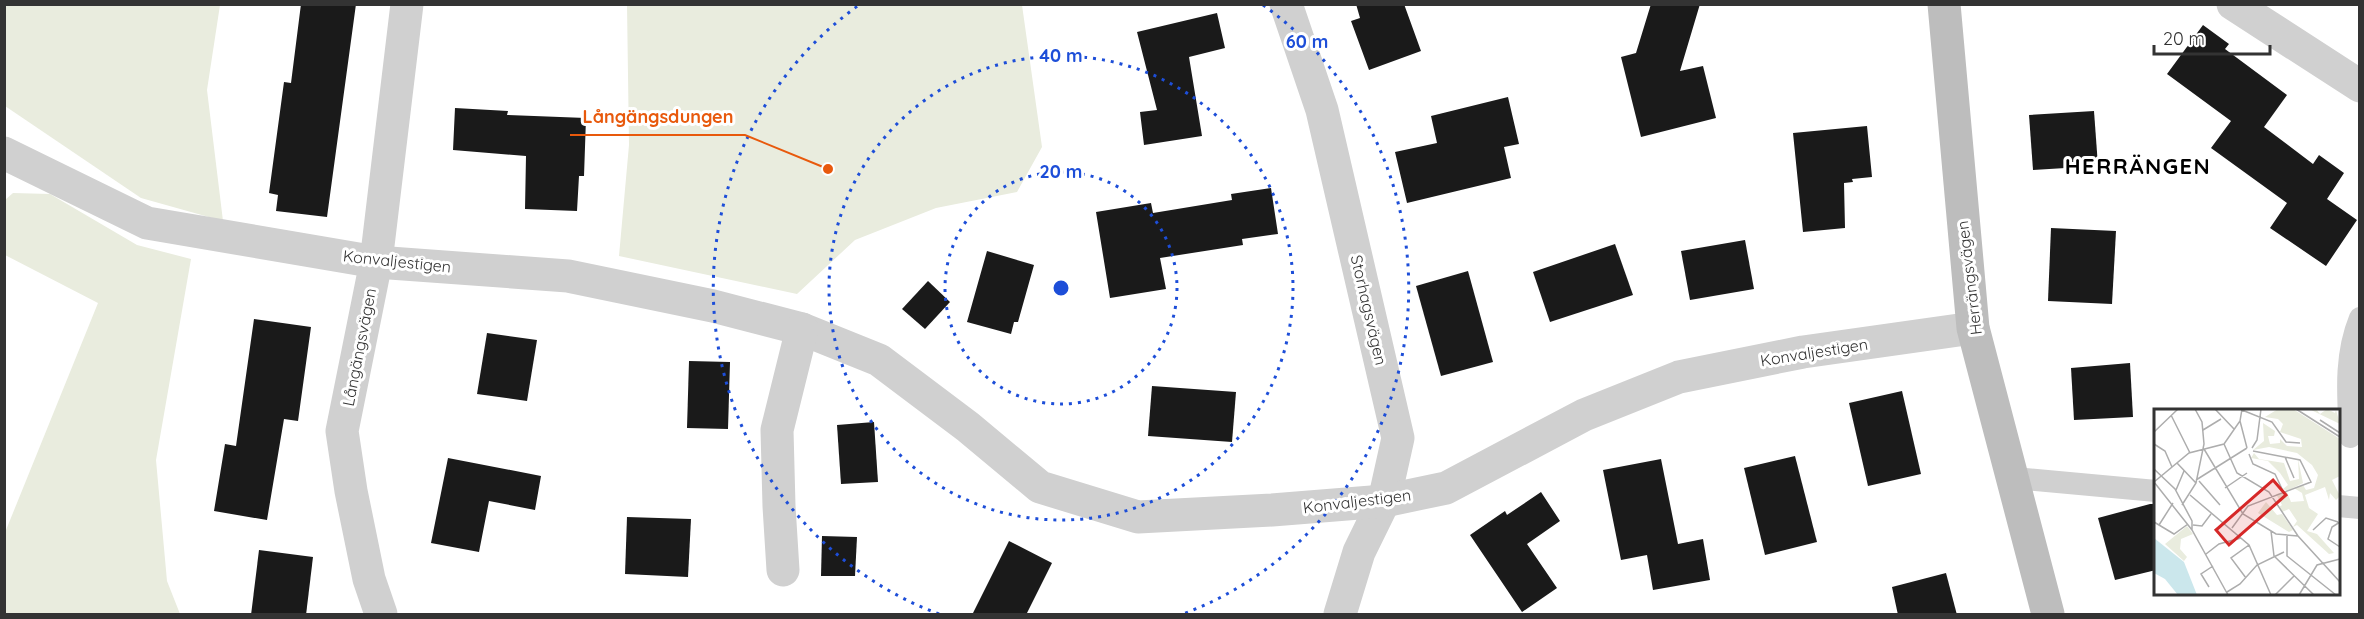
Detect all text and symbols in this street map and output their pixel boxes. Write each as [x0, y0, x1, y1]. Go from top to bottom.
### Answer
scale bar [2154, 18, 2270, 56]
text: 20 m [2163, 27, 2205, 50]
text: 60 m [1286, 30, 1328, 53]
text: 40 m [1039, 44, 1083, 67]
callout: Långängsdungen [570, 99, 745, 135]
text: Långängsdungen [583, 105, 733, 128]
district label: HERRÄNGEN [2065, 152, 2211, 180]
text: 20 m [1040, 160, 1082, 183]
street label: Herrängsvägen [1952, 220, 1986, 336]
street label: Konvaljestigen [342, 245, 452, 277]
street label: Storhagsvägen [1347, 253, 1391, 367]
centre of rings [1051, 278, 1071, 298]
street label: Långängsvägen [338, 286, 380, 408]
street label: Konvaljestigen [1759, 334, 1869, 370]
inset map [2154, 409, 2340, 595]
street label: Konvaljestigen [1302, 484, 1412, 518]

